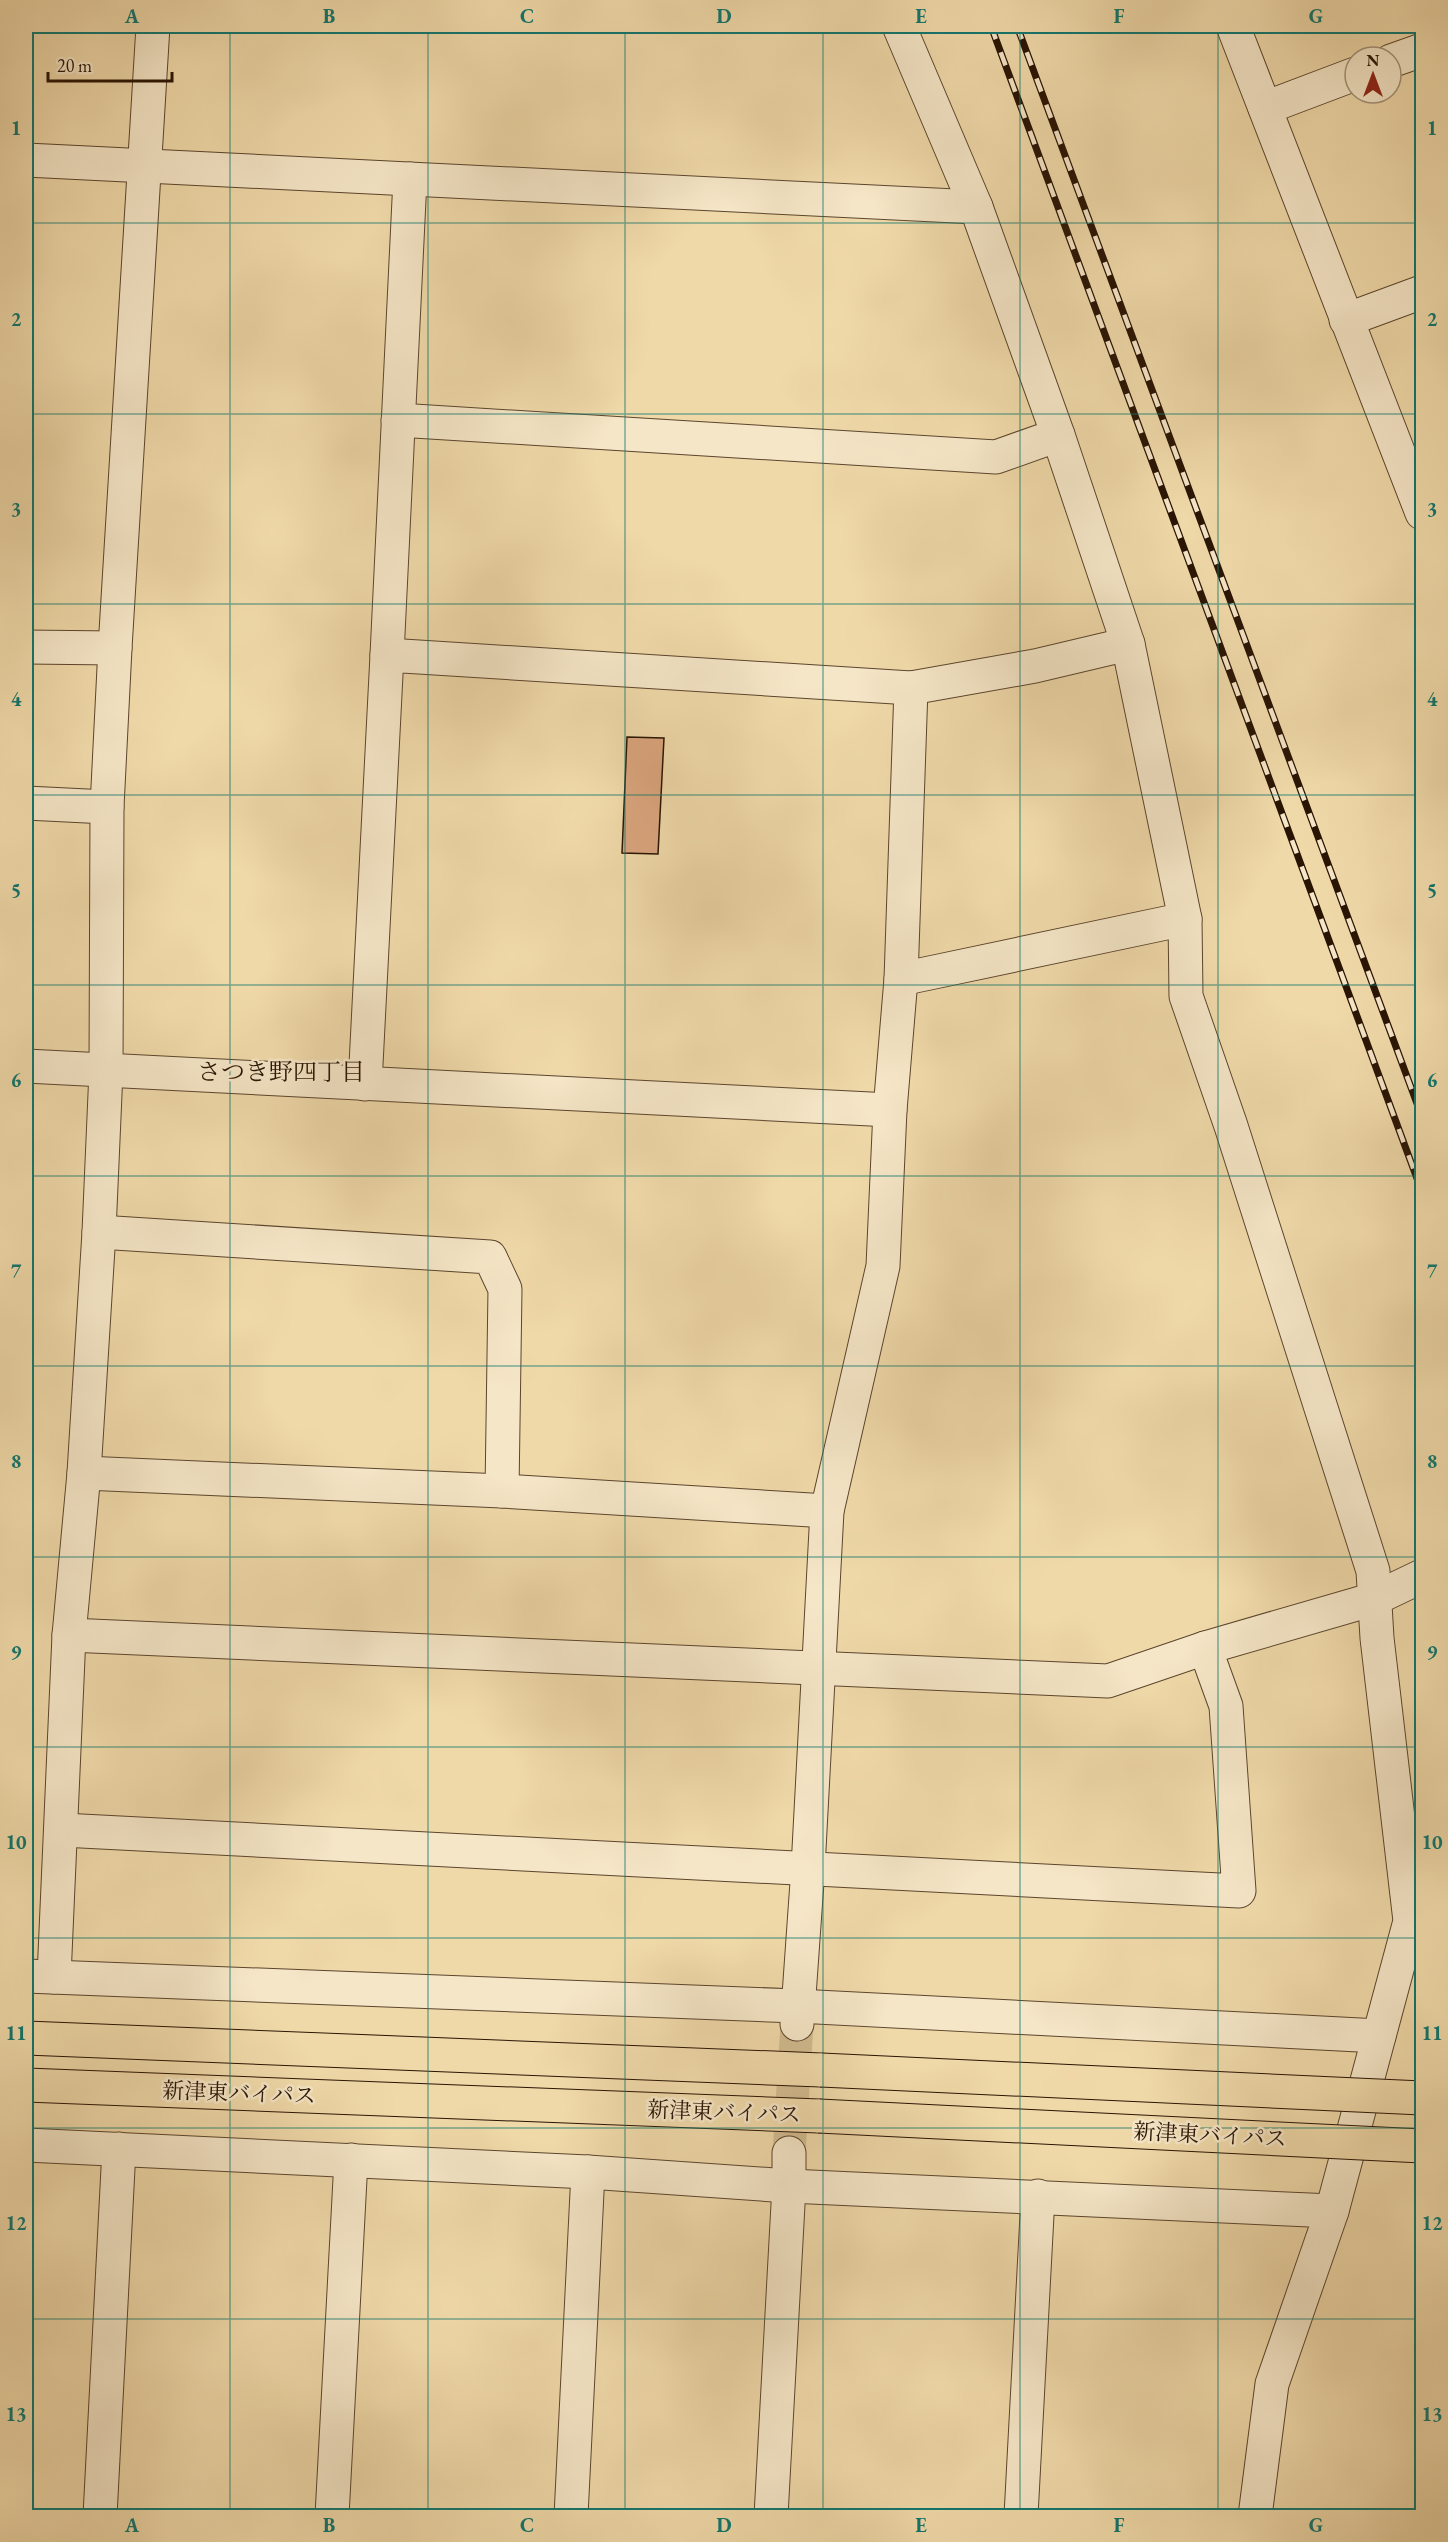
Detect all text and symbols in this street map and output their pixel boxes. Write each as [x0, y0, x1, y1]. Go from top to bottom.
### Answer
text: A [124, 3, 140, 29]
text: B [323, 3, 335, 29]
text: C [520, 3, 534, 29]
text: D [716, 3, 732, 29]
text: E [915, 3, 927, 29]
text: F [1114, 3, 1125, 29]
text: G [1309, 3, 1323, 29]
scale bar [48, 45, 172, 83]
north arrow [1343, 45, 1403, 105]
text: N [1367, 50, 1380, 71]
text: 20 m [57, 54, 92, 77]
text: 1 [11, 115, 21, 141]
text: 1 [1427, 115, 1437, 141]
text: 2 [11, 306, 22, 332]
text: 2 [1427, 306, 1438, 332]
text: 3 [11, 496, 21, 522]
text: 3 [1427, 496, 1437, 522]
text: 4 [11, 686, 22, 712]
text: 4 [1427, 686, 1438, 712]
text: 5 [11, 877, 21, 903]
text: 5 [1427, 877, 1437, 903]
district label: さつき野四丁目 [197, 1056, 365, 1087]
text: 6 [11, 1067, 22, 1093]
text: 6 [1427, 1067, 1438, 1093]
text: 7 [11, 1258, 22, 1284]
text: 7 [1427, 1258, 1438, 1284]
text: 8 [11, 1448, 21, 1474]
text: 8 [1427, 1448, 1437, 1474]
text: 9 [11, 1639, 22, 1665]
text: 9 [1427, 1639, 1438, 1665]
text: 10 [5, 1829, 27, 1855]
text: 10 [1421, 1829, 1443, 1855]
text: 11 [5, 2020, 27, 2046]
text: 11 [1421, 2020, 1443, 2046]
street label: 新津東バイパス [162, 2076, 316, 2110]
street label: 新津東バイパス [647, 2095, 801, 2129]
street label: 新津東バイパス [1133, 2117, 1287, 2153]
text: 12 [5, 2210, 27, 2236]
text: 12 [1421, 2210, 1443, 2236]
text: 13 [5, 2401, 27, 2427]
text: 13 [1421, 2401, 1443, 2427]
text: A [124, 2512, 140, 2538]
text: B [323, 2512, 335, 2538]
text: C [520, 2512, 534, 2538]
text: D [716, 2512, 732, 2538]
text: E [915, 2512, 927, 2538]
text: F [1114, 2512, 1125, 2538]
text: G [1309, 2512, 1323, 2538]

